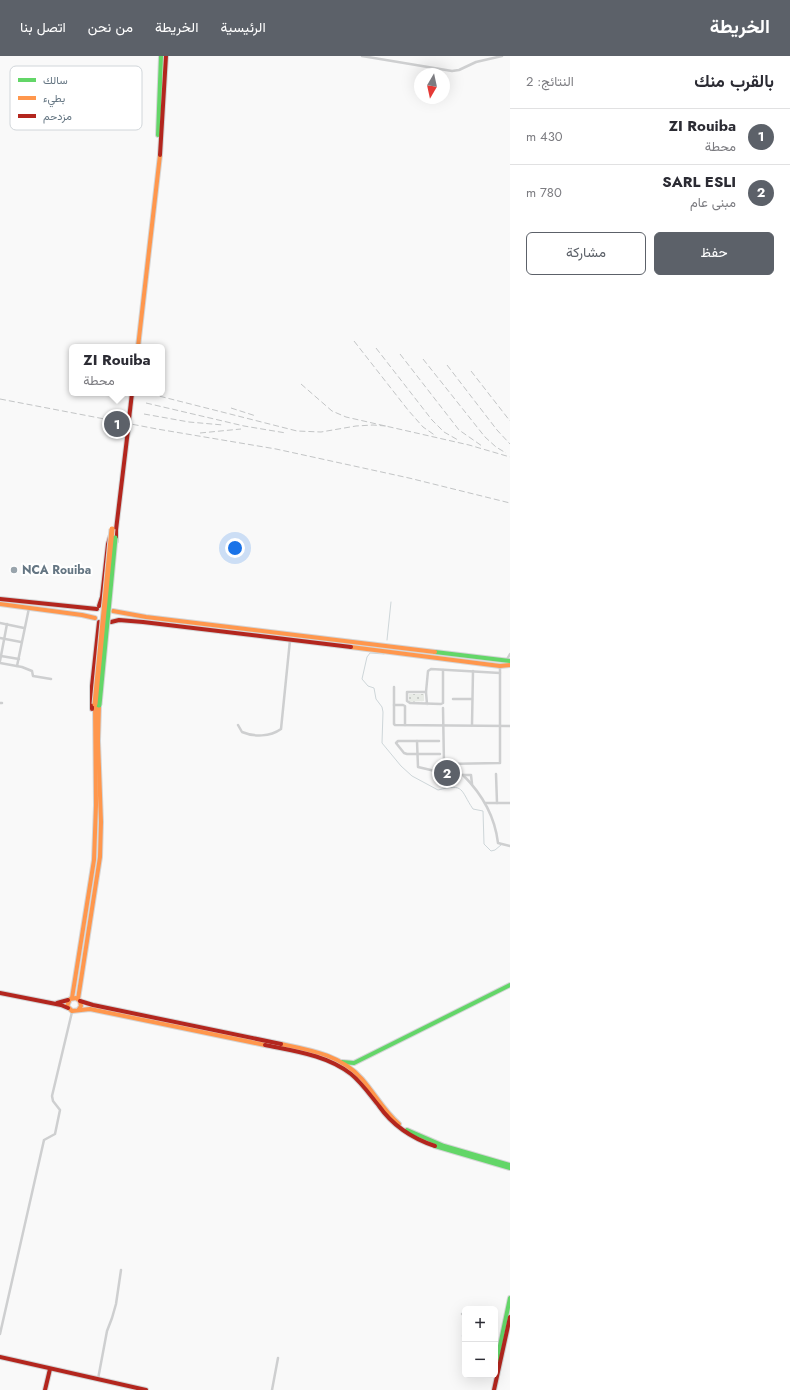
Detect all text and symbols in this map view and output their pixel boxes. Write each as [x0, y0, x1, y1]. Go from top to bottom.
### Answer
text: الخريطة [710, 13, 770, 40]
text: اتصل بنا [20, 17, 66, 37]
text: من نحن [88, 17, 133, 37]
text: الخريطة [155, 17, 198, 37]
text: الرئيسية [220, 17, 266, 37]
legend [10, 66, 142, 130]
north arrow [414, 68, 450, 104]
text: بالقرب منك [694, 69, 774, 93]
text: سالك [43, 72, 68, 88]
text: النتائج: 2 [526, 72, 574, 91]
text: بطيء [43, 90, 65, 108]
text: مزدحم [43, 108, 72, 124]
text: ZI Rouiba [669, 115, 736, 137]
text: 430 m [526, 127, 563, 146]
text: 1 [758, 127, 764, 146]
text: محطة [705, 137, 736, 156]
text: SARL ESLI [662, 171, 736, 193]
text: 780 m [526, 183, 562, 202]
text: 2 [757, 183, 765, 202]
text: مبنى عام [690, 193, 736, 212]
button: مشاركة [526, 232, 646, 275]
button: حفظ [654, 232, 774, 275]
popup [69, 344, 165, 396]
text: ZI Rouiba [83, 349, 151, 371]
text: محطة [83, 371, 115, 390]
pin: 1 [104, 409, 130, 439]
your location [225, 538, 245, 558]
place label: NCA Rouiba [22, 561, 91, 579]
marker: NCA Rouiba [9, 565, 19, 575]
pin: 2 [434, 758, 460, 788]
map controls [462, 1306, 498, 1378]
button: + [462, 1306, 498, 1342]
button: − [462, 1342, 498, 1378]

